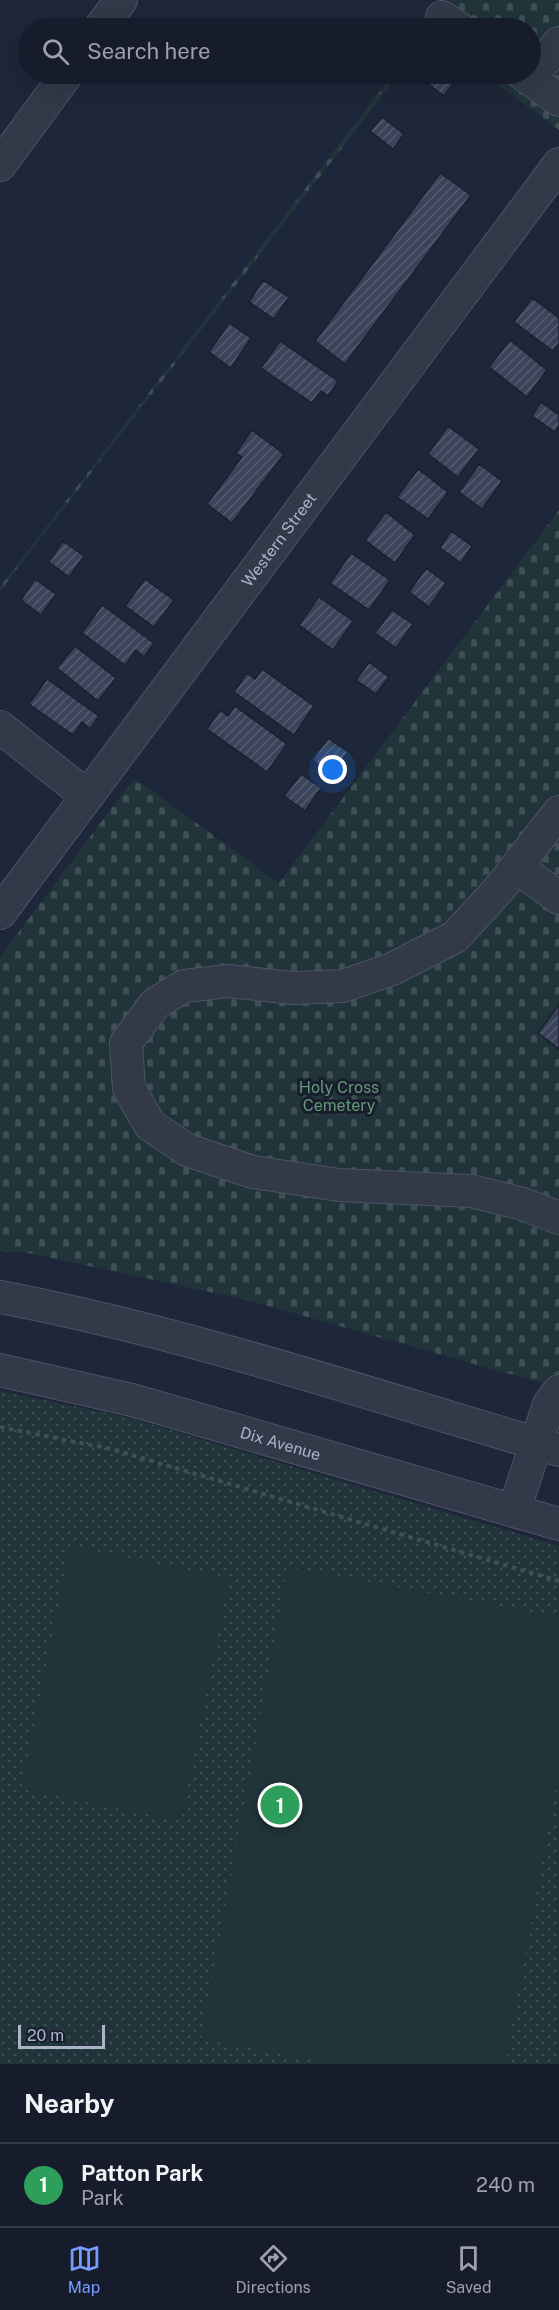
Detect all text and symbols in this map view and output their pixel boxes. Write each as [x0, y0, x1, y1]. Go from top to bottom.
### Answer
search box [18, 18, 541, 84]
icon: search [39, 35, 72, 68]
text: Search here [87, 38, 211, 64]
street label: Western Street [238, 489, 320, 591]
your location [318, 755, 347, 784]
park label: Holy Cross Cemetery [299, 1078, 379, 1115]
street label: Dix Avenue [238, 1423, 323, 1464]
pin: 1 [260, 1782, 300, 1828]
scale bar [18, 2022, 105, 2050]
text: 20 m [27, 2026, 64, 2045]
text: Nearby [24, 2088, 114, 2119]
text: Patton Park [81, 2160, 203, 2186]
text: 1 [39, 2173, 48, 2197]
text: 240 m [476, 2173, 535, 2197]
text: Park [81, 2186, 124, 2210]
tab: Map [68, 2242, 101, 2297]
tab: Directions [236, 2242, 311, 2297]
tab: Saved [446, 2242, 491, 2297]

